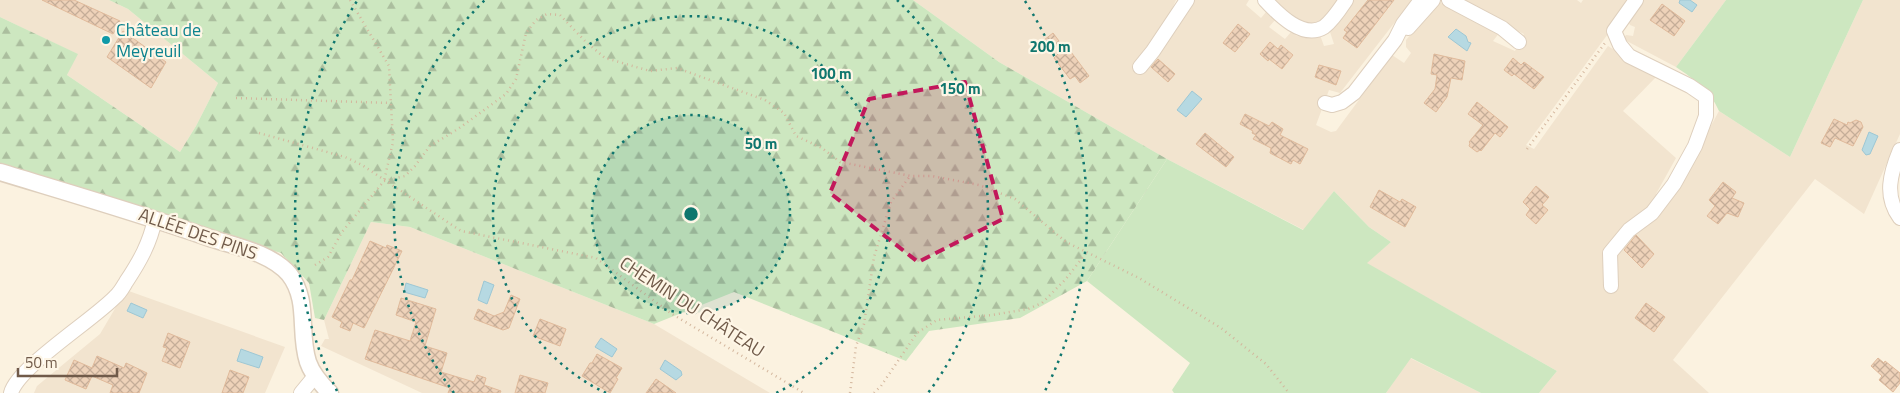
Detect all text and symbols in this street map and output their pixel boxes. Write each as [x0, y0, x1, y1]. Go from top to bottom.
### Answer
place label: Château de Meyreuil [116, 16, 201, 64]
marker: Château de Meyreuil [100, 34, 112, 46]
text: 200 m [1029, 35, 1071, 58]
text: 100 m [810, 62, 852, 85]
text: 150 m [939, 77, 981, 100]
text: 50 m [745, 132, 777, 155]
street label: ALLÉE DES PINS [135, 201, 261, 266]
centre of rings [682, 205, 700, 223]
street label: CHEMIN DU CHÂTEAU [614, 249, 770, 364]
scale bar [18, 346, 116, 378]
text: 50 m [25, 351, 58, 374]

